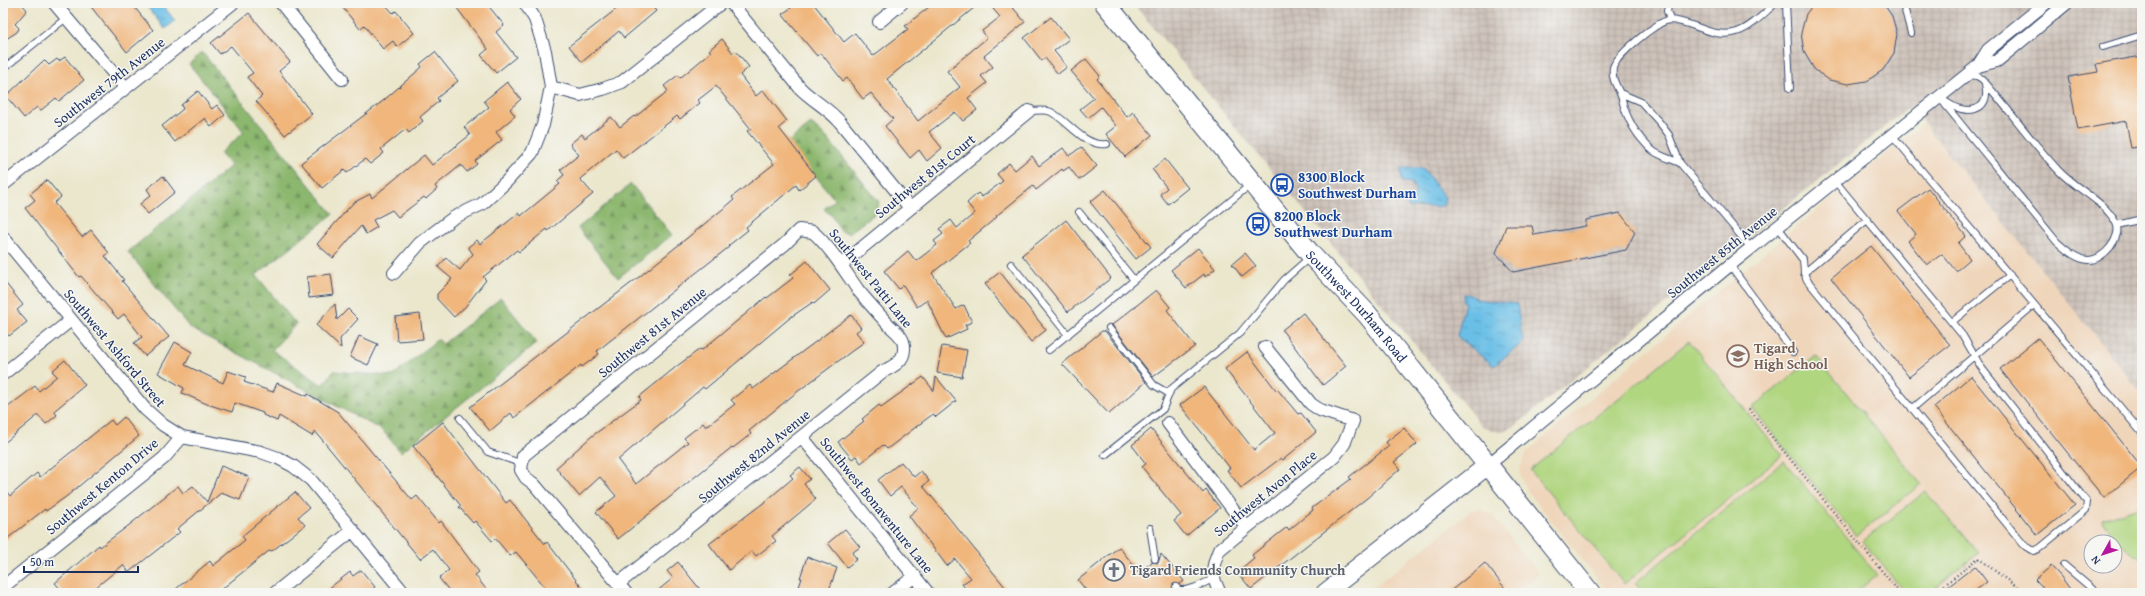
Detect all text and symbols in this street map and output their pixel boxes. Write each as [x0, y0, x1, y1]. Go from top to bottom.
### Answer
street label: Southwest 79th Avenue [49, 32, 169, 132]
street label: Southwest 81st Court [870, 129, 980, 223]
place label: 8300 Block Southwest Durham [1298, 167, 1417, 203]
bus stop icon: 8300 Block Southwest Durham [1269, 172, 1295, 198]
street label: Southwest 85th Avenue [1663, 201, 1782, 303]
place label: 8200 Block Southwest Durham [1274, 206, 1393, 242]
bus stop icon: 8200 Block Southwest Durham [1245, 211, 1271, 237]
street label: Southwest Patti Lane [824, 224, 918, 332]
street label: Southwest Durham Road [1301, 246, 1412, 367]
street label: Southwest 81st Avenue [594, 282, 711, 382]
street label: Southwest Ashford Street [59, 284, 171, 412]
place label: Tigard High School [1754, 338, 1829, 374]
school or university icon: Tigard High School [1725, 343, 1751, 369]
street label: Southwest 82nd Avenue [694, 404, 815, 508]
street label: Southwest Kenton Drive [41, 433, 163, 539]
street label: Southwest Bonaventure Lane [816, 433, 939, 578]
street label: Southwest Avon Place [1209, 445, 1321, 541]
north arrow [2083, 534, 2123, 574]
scale bar [24, 548, 138, 574]
text: N [2086, 552, 2104, 568]
text: 50 m [30, 553, 54, 570]
church icon: Tigard Friends Community Church [1101, 557, 1127, 583]
place label: Tigard Friends Community Church [1130, 560, 1346, 580]

